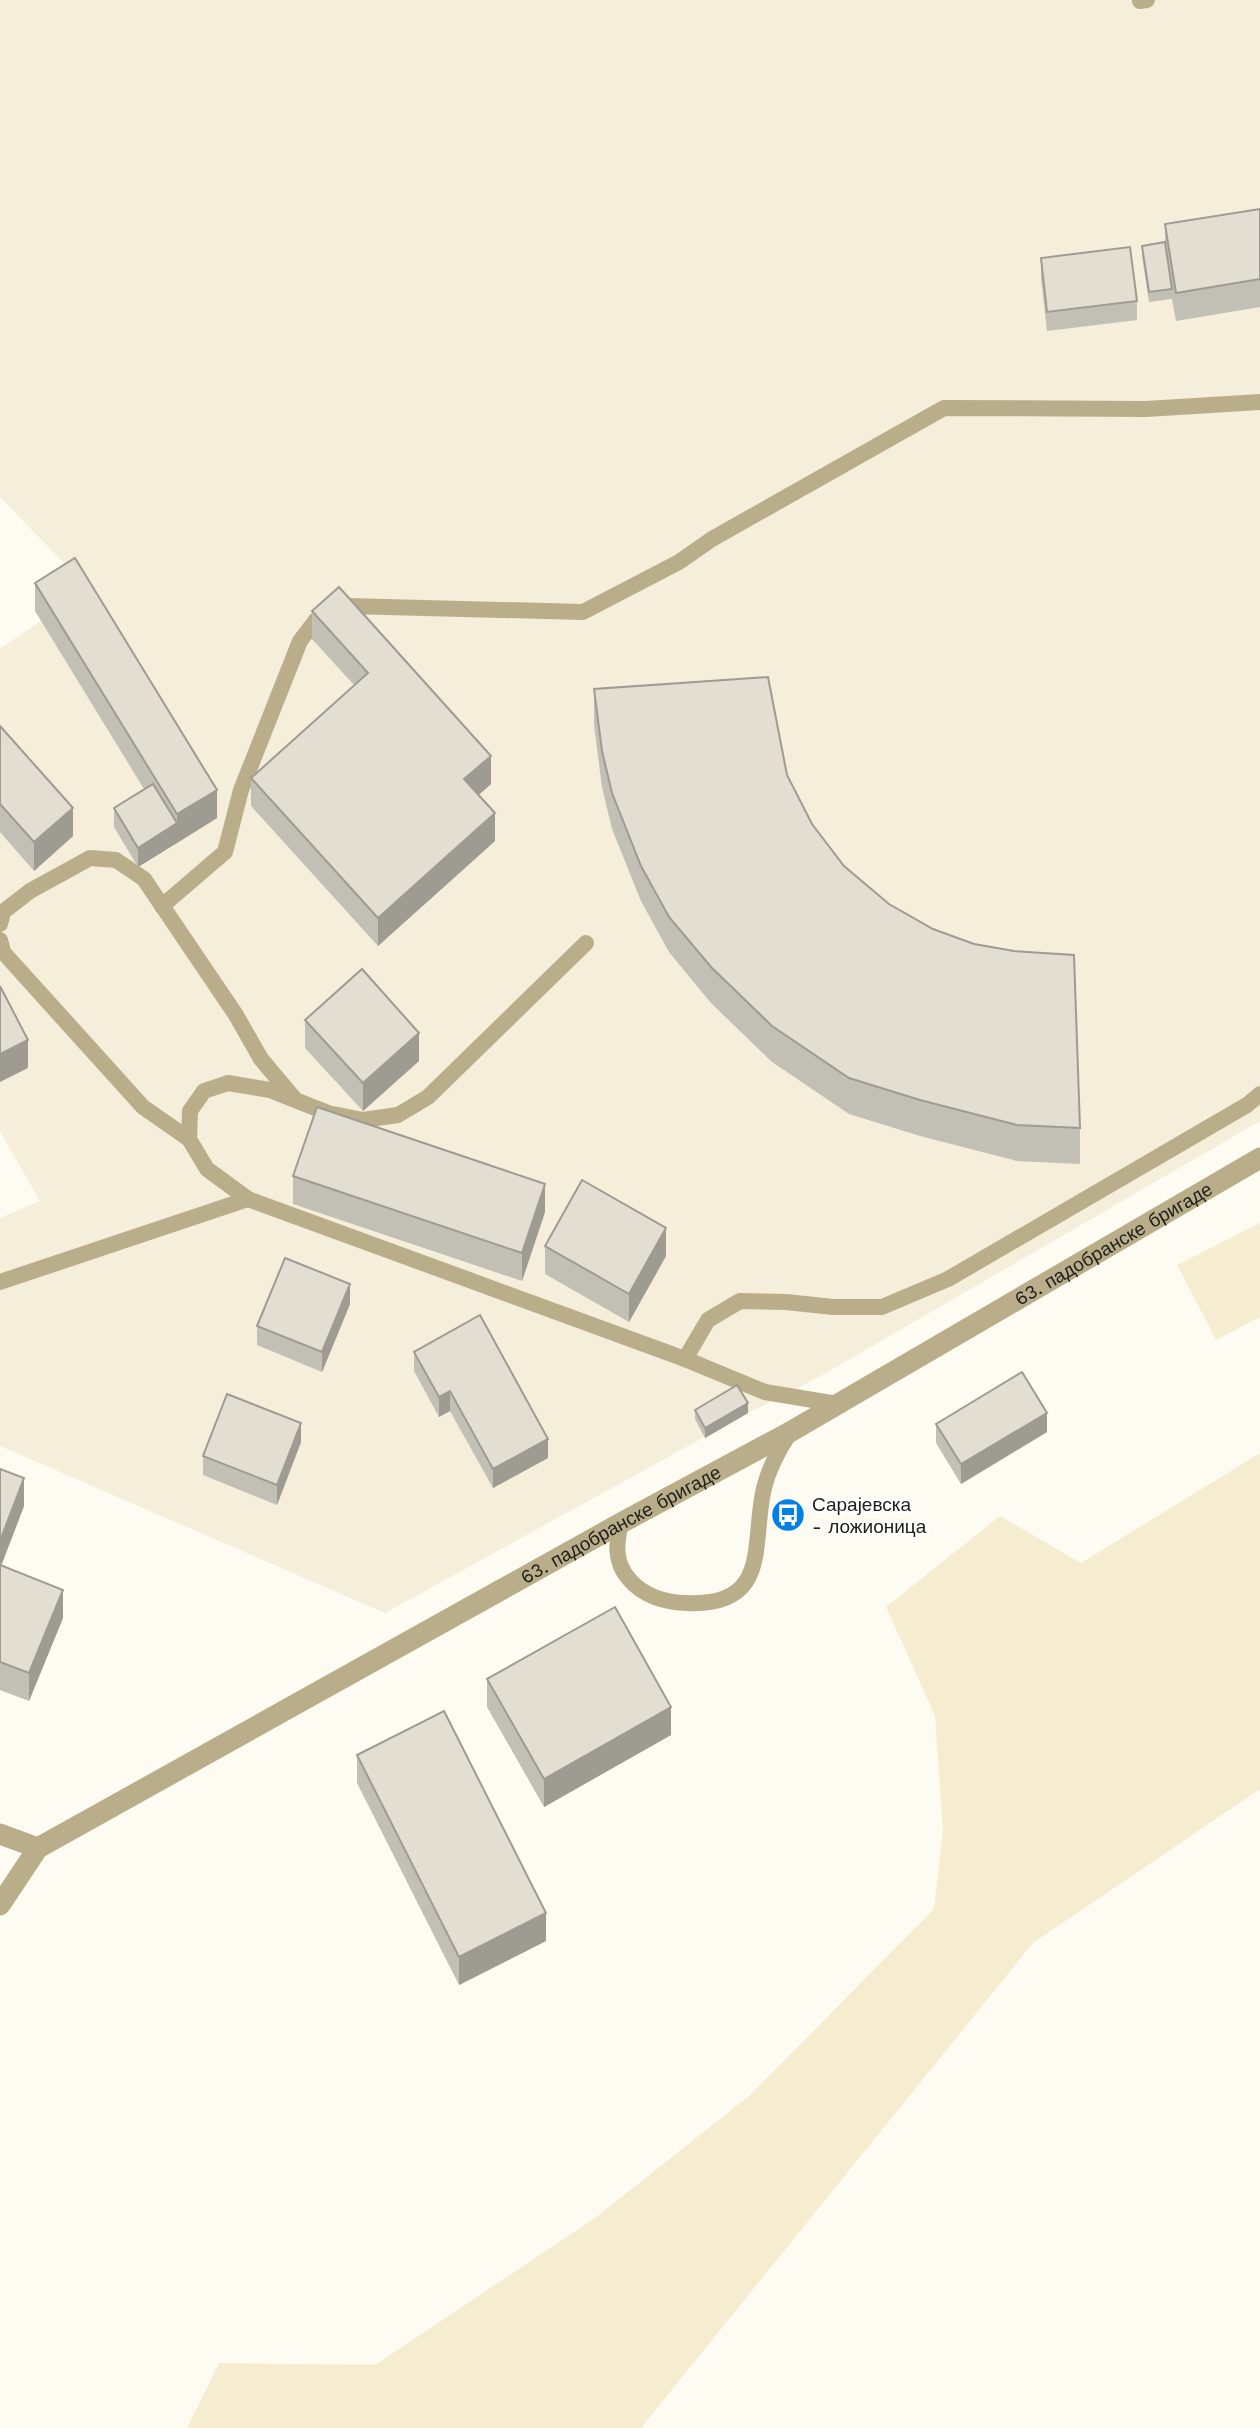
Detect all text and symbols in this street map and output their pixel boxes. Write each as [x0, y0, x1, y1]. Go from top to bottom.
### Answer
street label: 63. падобранске бригаде [1010, 1177, 1217, 1311]
street label: 63. падобранске бригаде [516, 1460, 725, 1589]
place label: Сарајевска - ложионица [812, 1493, 927, 1538]
bus stop icon: Сарајевска - ложионица [769, 1496, 807, 1534]

